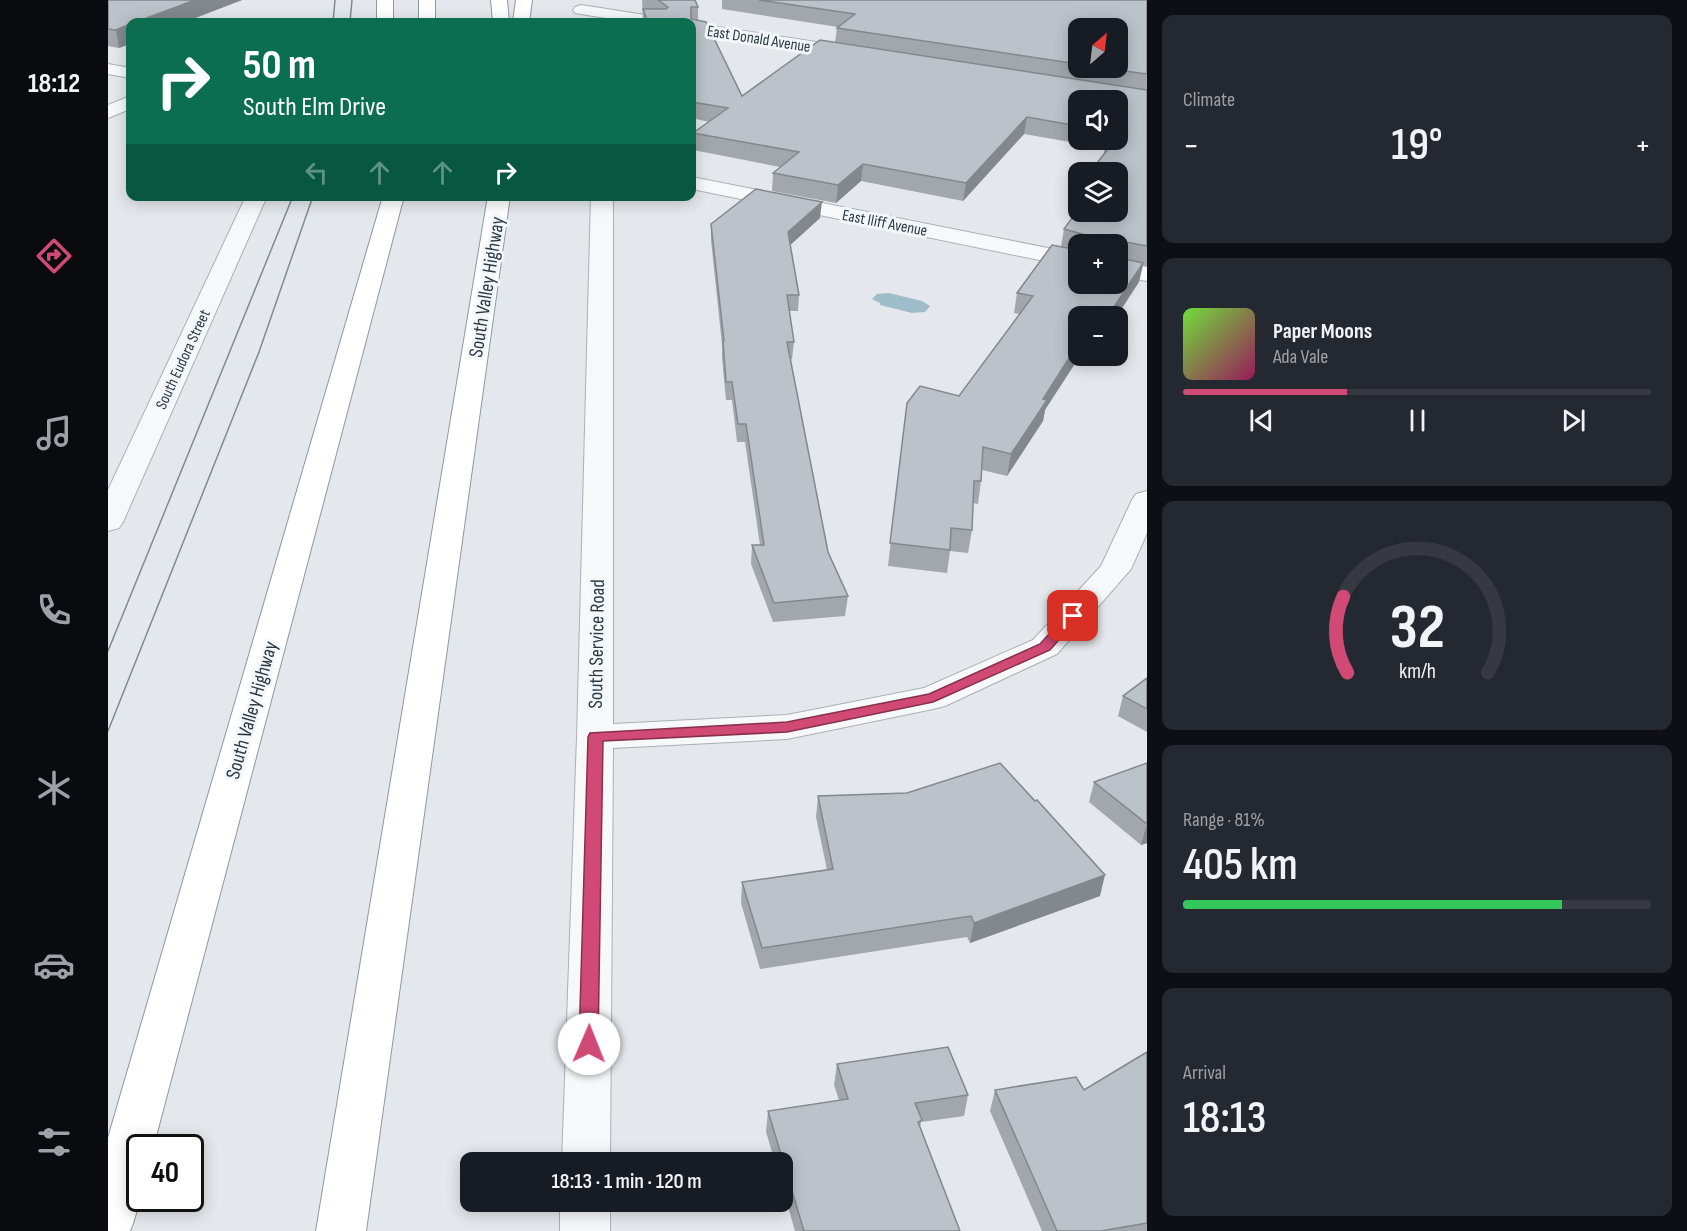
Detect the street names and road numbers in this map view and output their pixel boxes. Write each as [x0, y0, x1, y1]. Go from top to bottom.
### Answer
street label: East Donald Avenue [706, 22, 812, 57]
street label: East Iliff Avenue [841, 206, 929, 241]
street label: South Valley Highway [464, 215, 510, 359]
street label: South Eudora Street [152, 307, 215, 413]
street label: South Service Road [584, 579, 610, 709]
street label: South Valley Highway [221, 638, 283, 782]

